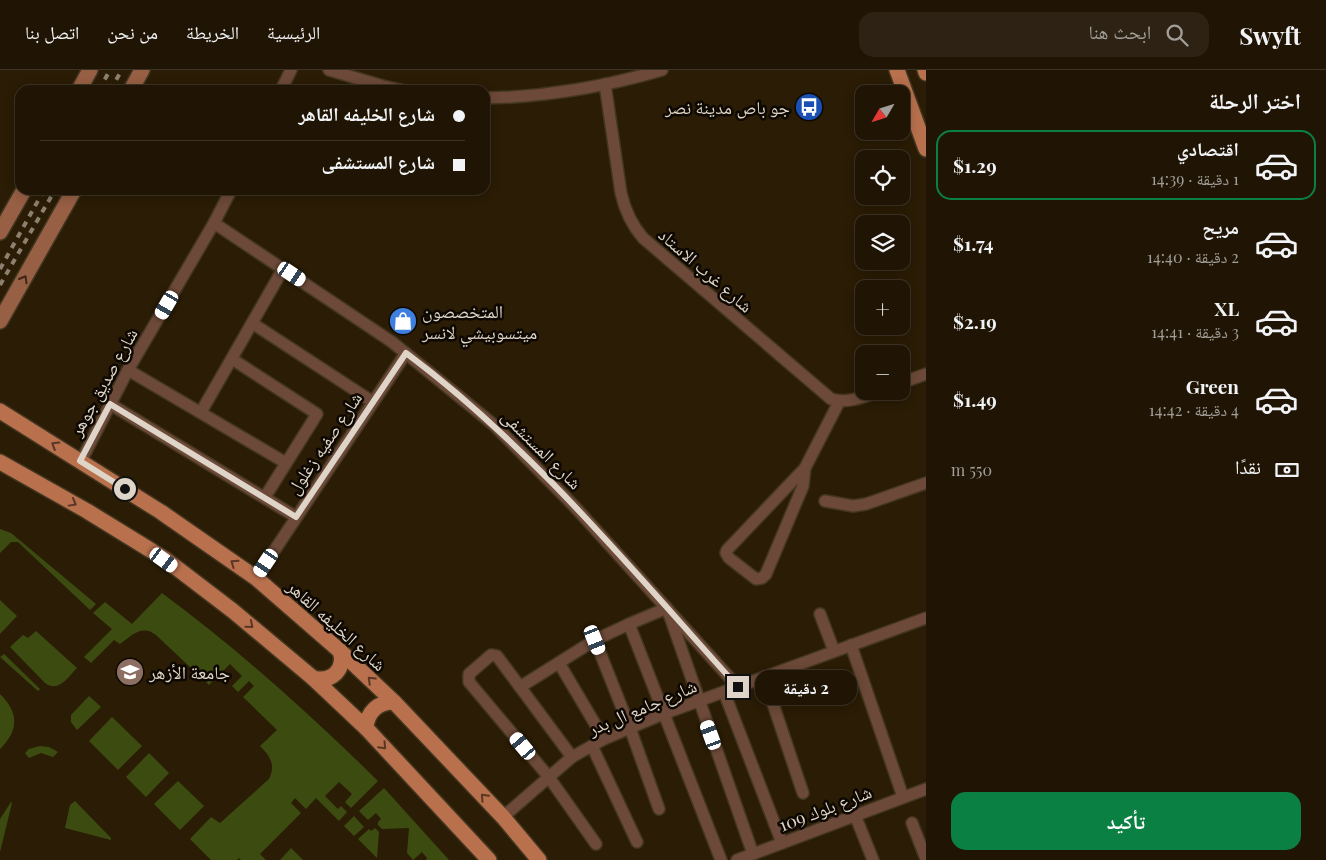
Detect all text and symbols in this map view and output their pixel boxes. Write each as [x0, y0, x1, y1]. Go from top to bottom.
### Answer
search box [859, 12, 1209, 57]
text: ابحث هنا [1089, 18, 1151, 44]
text: Swyft [1239, 19, 1301, 51]
text: اتصل بنا [25, 20, 79, 44]
text: من نحن [107, 20, 158, 44]
text: الخريطة [186, 20, 239, 44]
text: الرئيسية [267, 20, 320, 44]
icon: search [1163, 21, 1191, 49]
north arrow [855, 85, 910, 140]
map controls [855, 85, 910, 400]
text: اختر الرحلة [1209, 85, 1301, 115]
bus stop icon: جو باص مدينة نصر [794, 92, 824, 122]
place label: جو باص مدينة نصر [664, 95, 790, 119]
text: شارع الخليفه القاهر [298, 100, 435, 126]
text: اقتصادي [1177, 135, 1239, 161]
icon: car [1254, 143, 1299, 188]
text: شارع المستشفى [322, 148, 435, 174]
button: locate [855, 150, 910, 205]
text: $1.29 [953, 152, 997, 178]
text: 1 دقيقة · 14:39 [1151, 168, 1239, 189]
text: مريح [1202, 213, 1239, 239]
button: layers [855, 215, 910, 270]
icon: car [1254, 221, 1299, 266]
street label: شارع غرب الاستاد [654, 222, 758, 318]
text: $1.74 [953, 230, 994, 256]
text: 2 دقيقة · 14:40 [1147, 246, 1239, 267]
car [275, 259, 308, 289]
one-way arrow [18, 275, 28, 284]
button: + [855, 280, 910, 335]
car [153, 288, 180, 322]
text: XL [1214, 295, 1239, 321]
place label: المتخصصون ميتسوبيشي لانسر [421, 299, 537, 348]
icon: car [1254, 299, 1299, 344]
shop icon: المتخصصون ميتسوبيشي لانسر [388, 306, 418, 336]
text: $2.19 [953, 308, 997, 334]
text: 3 دقيقة · 14:41 [1151, 321, 1239, 342]
street label: شارع صديق جوهر [63, 324, 143, 441]
button: − [855, 345, 910, 400]
text: Green [1186, 373, 1239, 399]
icon: car [1254, 377, 1299, 422]
text: $1.49 [953, 386, 997, 412]
street label: شارع صفيه زغلول [281, 387, 367, 499]
text: 4 دقيقة · 14:42 [1149, 399, 1239, 420]
street label: شارع المستشفى [497, 404, 587, 494]
one-way arrow [51, 441, 60, 451]
text: نقدًا [1235, 453, 1261, 479]
icon: cash [1273, 456, 1301, 484]
text: 550 m [951, 459, 992, 480]
route start [114, 478, 136, 500]
one-way arrow [68, 497, 77, 507]
car [147, 545, 180, 575]
car [251, 546, 280, 580]
one-way arrow [231, 560, 240, 569]
street label: شارع الخليفه القاهر [282, 573, 392, 676]
one-way arrow [244, 619, 253, 628]
car [582, 623, 607, 657]
school or university icon: جامعة الأزهر [115, 657, 145, 687]
place label: جامعة الأزهر [148, 660, 230, 684]
callout: 2 دقيقة [756, 670, 858, 704]
street label: شارع جامع ال بدر [583, 673, 700, 742]
route end [727, 676, 749, 698]
one-way arrow [368, 677, 377, 686]
text: 2 دقيقة [783, 677, 829, 698]
car [698, 718, 723, 752]
car [507, 730, 538, 762]
one-way arrow [377, 741, 386, 750]
street label: شارع بلوك 109 [775, 779, 875, 837]
button: تأكيد [951, 792, 1301, 850]
one-way arrow [481, 794, 490, 803]

